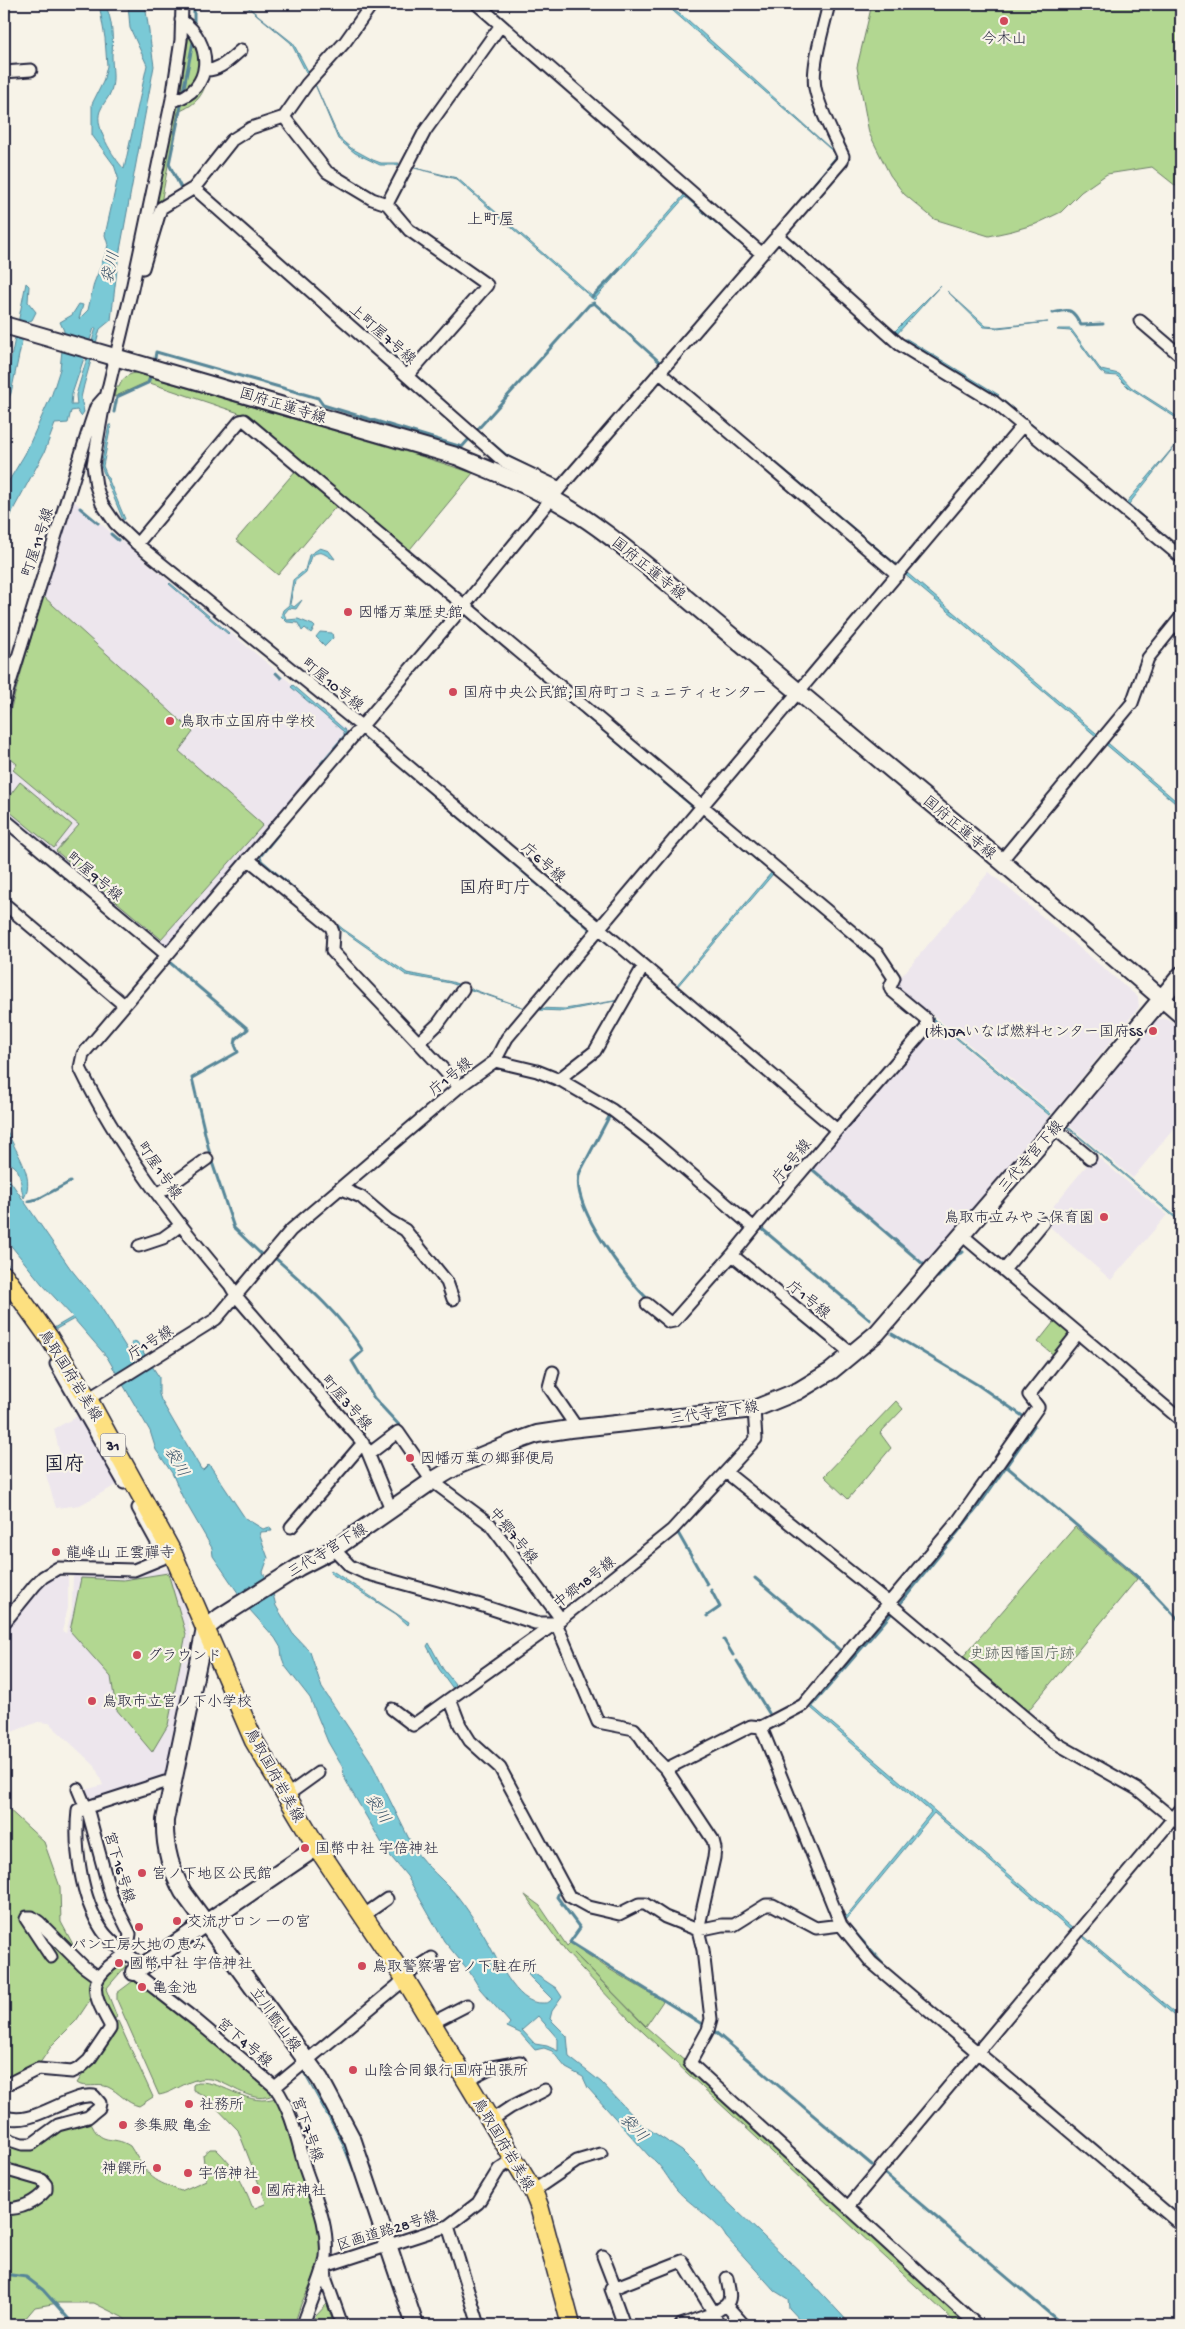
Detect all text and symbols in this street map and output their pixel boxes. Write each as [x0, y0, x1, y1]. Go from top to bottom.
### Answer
marker: 今木山 [998, 15, 1010, 27]
place label: 今木山 [981, 30, 1027, 49]
district label: 上町屋 [467, 211, 515, 231]
water label: 袋川 [99, 250, 125, 286]
street label: 上町屋7号線 [345, 301, 419, 369]
street label: 国府正蓮寺線 [237, 384, 328, 429]
street label: 町屋11号線 [18, 505, 59, 580]
street label: 国府正蓮寺線 [607, 533, 689, 605]
place label: 因幡万葉歴史館 [358, 604, 463, 623]
marker: 因幡万葉歴史館 [342, 606, 354, 618]
street label: 町屋10号線 [297, 654, 367, 716]
place label: 国府中央公民館;国府町コミュニティセンター [463, 684, 767, 703]
marker: 国府中央公民館;国府町コミュニティセンター [447, 686, 459, 698]
place label: 鳥取市立国府中学校 [180, 713, 315, 732]
marker: 鳥取市立国府中学校 [164, 715, 176, 727]
street label: 国府正蓮寺線 [918, 792, 1000, 864]
street label: 庁6号線 [517, 839, 569, 888]
street label: 町屋9号線 [62, 848, 126, 906]
district label: 国府町庁 [459, 878, 531, 900]
place label: (株)JAいなば燃料センター国府SS [924, 1023, 1143, 1042]
marker: (株)JAいなば燃料センター国府SS [1147, 1025, 1159, 1037]
street label: 庁1号線 [425, 1054, 477, 1101]
street label: 三代寺宮下線 [994, 1117, 1068, 1197]
street label: 庁6号線 [768, 1136, 816, 1188]
street label: 町屋1号線 [132, 1138, 185, 1203]
place label: 鳥取市立みやこ保育園 [944, 1209, 1094, 1228]
marker: 鳥取市立みやこ保育園 [1098, 1211, 1110, 1223]
street label: 庁1号線 [782, 1277, 834, 1324]
street label: 庁1号線 [124, 1322, 177, 1365]
street label: 鳥取国府岩美線 [34, 1326, 106, 1425]
street label: 町屋3号線 [316, 1371, 376, 1435]
street label: 三代寺宮下線 [668, 1398, 760, 1429]
road number: 31 [100, 1434, 126, 1456]
water label: 袋川 [159, 1444, 192, 1481]
place label: 因幡万葉の郷郵便局 [420, 1450, 555, 1469]
marker: 因幡万葉の郷郵便局 [404, 1452, 416, 1464]
district label: 国府 [44, 1453, 84, 1478]
street label: 中郷7号線 [484, 1504, 542, 1568]
street label: 三代寺宮下線 [284, 1520, 371, 1583]
place label: 龍峰山 正雲禪寺 [66, 1544, 175, 1563]
marker: 龍峰山 正雲禪寺 [50, 1546, 62, 1558]
street label: 中郷18号線 [550, 1553, 620, 1614]
park label: 史跡因幡国庁跡 [969, 1645, 1075, 1664]
place label: グラウンド [147, 1647, 222, 1666]
marker: グラウンド [131, 1649, 143, 1661]
place label: 鳥取市立宮ノ下小学校 [102, 1693, 252, 1712]
marker: 鳥取市立宮ノ下小学校 [86, 1695, 98, 1707]
street label: 鳥取国府岩美線 [240, 1725, 307, 1826]
water label: 袋川 [359, 1791, 394, 1829]
street label: 宮下16号線 [99, 1829, 138, 1905]
place label: 国幣中社 宇倍神社 [315, 1840, 439, 1859]
marker: 国幣中社 宇倍神社 [299, 1842, 311, 1854]
place label: 宮ノ下地区公民館 [152, 1865, 272, 1884]
marker: 宮ノ下地区公民館 [136, 1867, 148, 1879]
place label: 交流サロン 一の宮 [187, 1913, 311, 1932]
marker: 交流サロン 一の宮 [171, 1915, 183, 1927]
marker: パン工房大地の恵み [133, 1921, 145, 1933]
place label: パン工房大地の恵み [71, 1937, 207, 1955]
place label: 國幣中社 宇倍神社 [129, 1955, 253, 1974]
marker: 國幣中社 宇倍神社 [113, 1957, 125, 1969]
place label: 鳥取警察署宮ノ下駐在所 [372, 1958, 537, 1977]
marker: 鳥取警察署宮ノ下駐在所 [356, 1960, 368, 1972]
place label: 亀金池 [152, 1979, 197, 1998]
marker: 亀金池 [136, 1981, 148, 1993]
street label: 立川甑山線 [245, 1984, 305, 2056]
street label: 宮下4号線 [212, 2014, 276, 2072]
place label: 山陰合同銀行国府出張所 [363, 2062, 528, 2081]
marker: 山陰合同銀行国府出張所 [347, 2064, 359, 2076]
street label: 宮下7号線 [287, 2094, 327, 2165]
street label: 鳥取国府岩美線 [468, 2095, 538, 2195]
place label: 社務所 [199, 2096, 244, 2115]
marker: 社務所 [183, 2098, 195, 2110]
water label: 袋川 [615, 2111, 651, 2148]
place label: 参集殿 亀金 [133, 2117, 212, 2136]
marker: 参集殿 亀金 [117, 2119, 129, 2131]
place label: 神饌所 [102, 2160, 147, 2179]
marker: 神饌所 [151, 2162, 163, 2174]
place label: 宇倍神社 [198, 2165, 258, 2184]
marker: 宇倍神社 [182, 2167, 194, 2179]
place label: 國府神社 [266, 2182, 326, 2201]
marker: 國府神社 [250, 2184, 262, 2196]
street label: 区画道路28号線 [334, 2207, 441, 2256]

